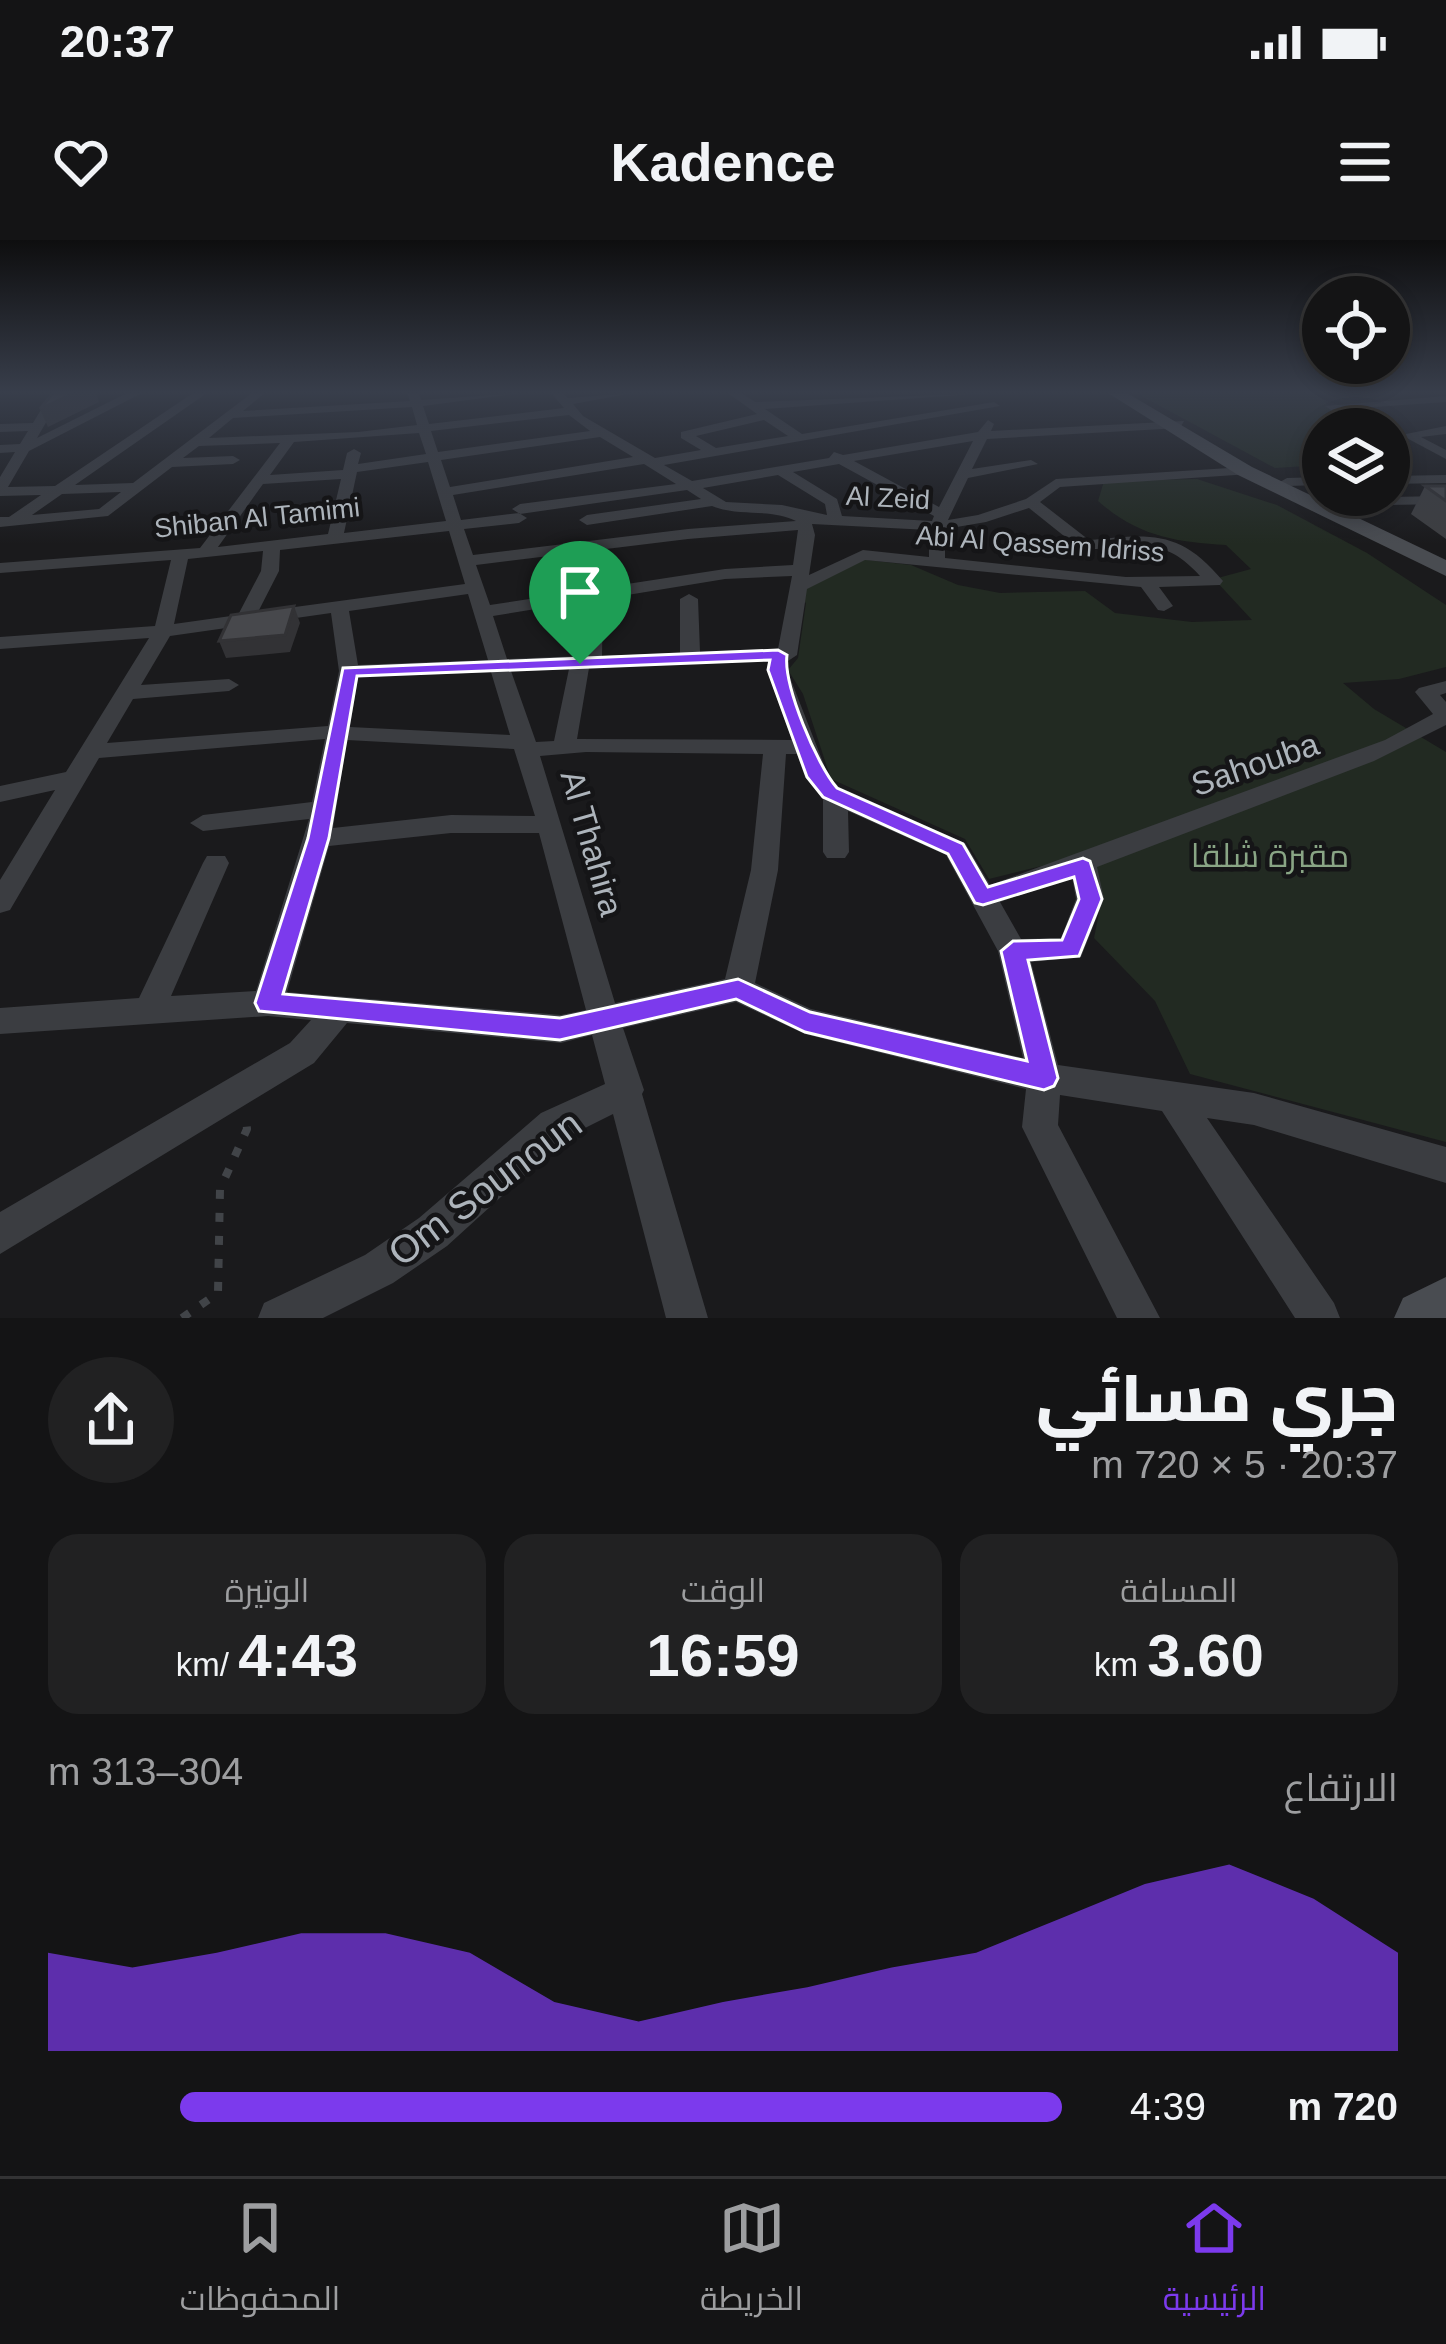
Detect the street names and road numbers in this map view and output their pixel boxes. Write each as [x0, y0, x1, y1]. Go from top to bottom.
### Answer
street label: Al Zeid [845, 481, 931, 515]
street label: Shiban Al Tamimi [153, 492, 361, 544]
street label: Abi Al Qassem Idriss [915, 520, 1165, 568]
street label: Sahouba [1187, 725, 1324, 803]
street label: Al Thahira [554, 766, 631, 921]
street label: Om Sounoun [380, 1102, 590, 1274]

